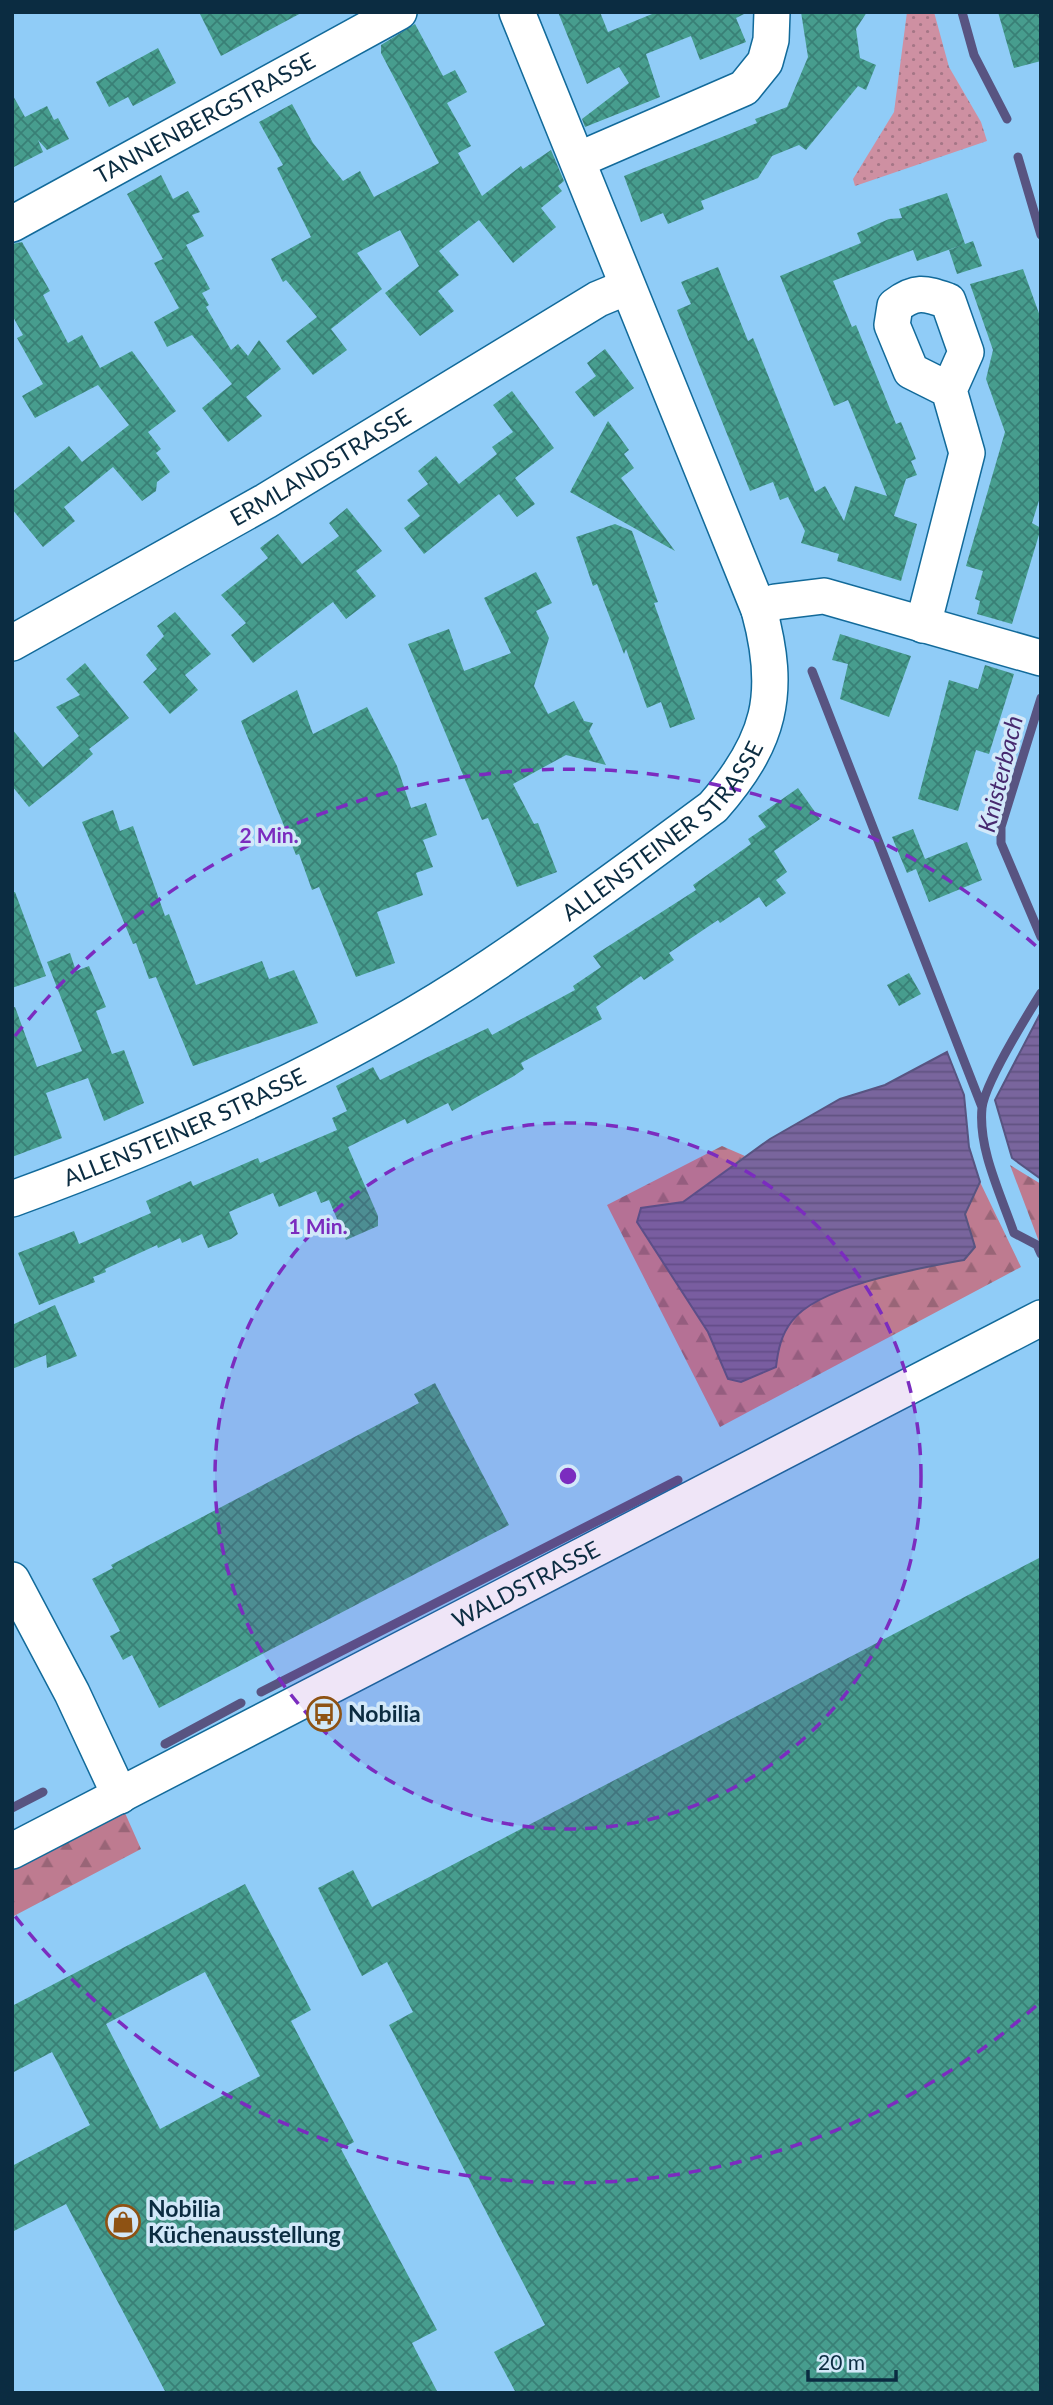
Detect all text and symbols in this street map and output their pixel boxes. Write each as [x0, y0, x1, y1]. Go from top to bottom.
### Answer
street label: TANNENBERGSTRASSE [89, 46, 320, 189]
street label: ERMLANDSTRASSE [225, 401, 415, 531]
water label: Knisterbach [971, 712, 1028, 835]
street label: ALLENSTEINER STRASSE [556, 736, 768, 926]
text: 2 Min. [239, 822, 299, 847]
street label: ALLENSTEINER STRASSE [59, 1061, 310, 1191]
text: 1 Min. [288, 1213, 348, 1238]
centre of rings [556, 1464, 580, 1488]
street label: WALDSTRASSE [447, 1534, 604, 1634]
bus stop icon: Nobilia [305, 1695, 343, 1733]
place label: Nobilia [348, 1699, 421, 1727]
place label: Nobilia Küchenausstellung [148, 2194, 341, 2248]
shop icon: Nobilia Küchenausstellung [104, 2203, 142, 2241]
scale bar [808, 2338, 895, 2382]
text: 20 m [818, 2349, 865, 2374]

